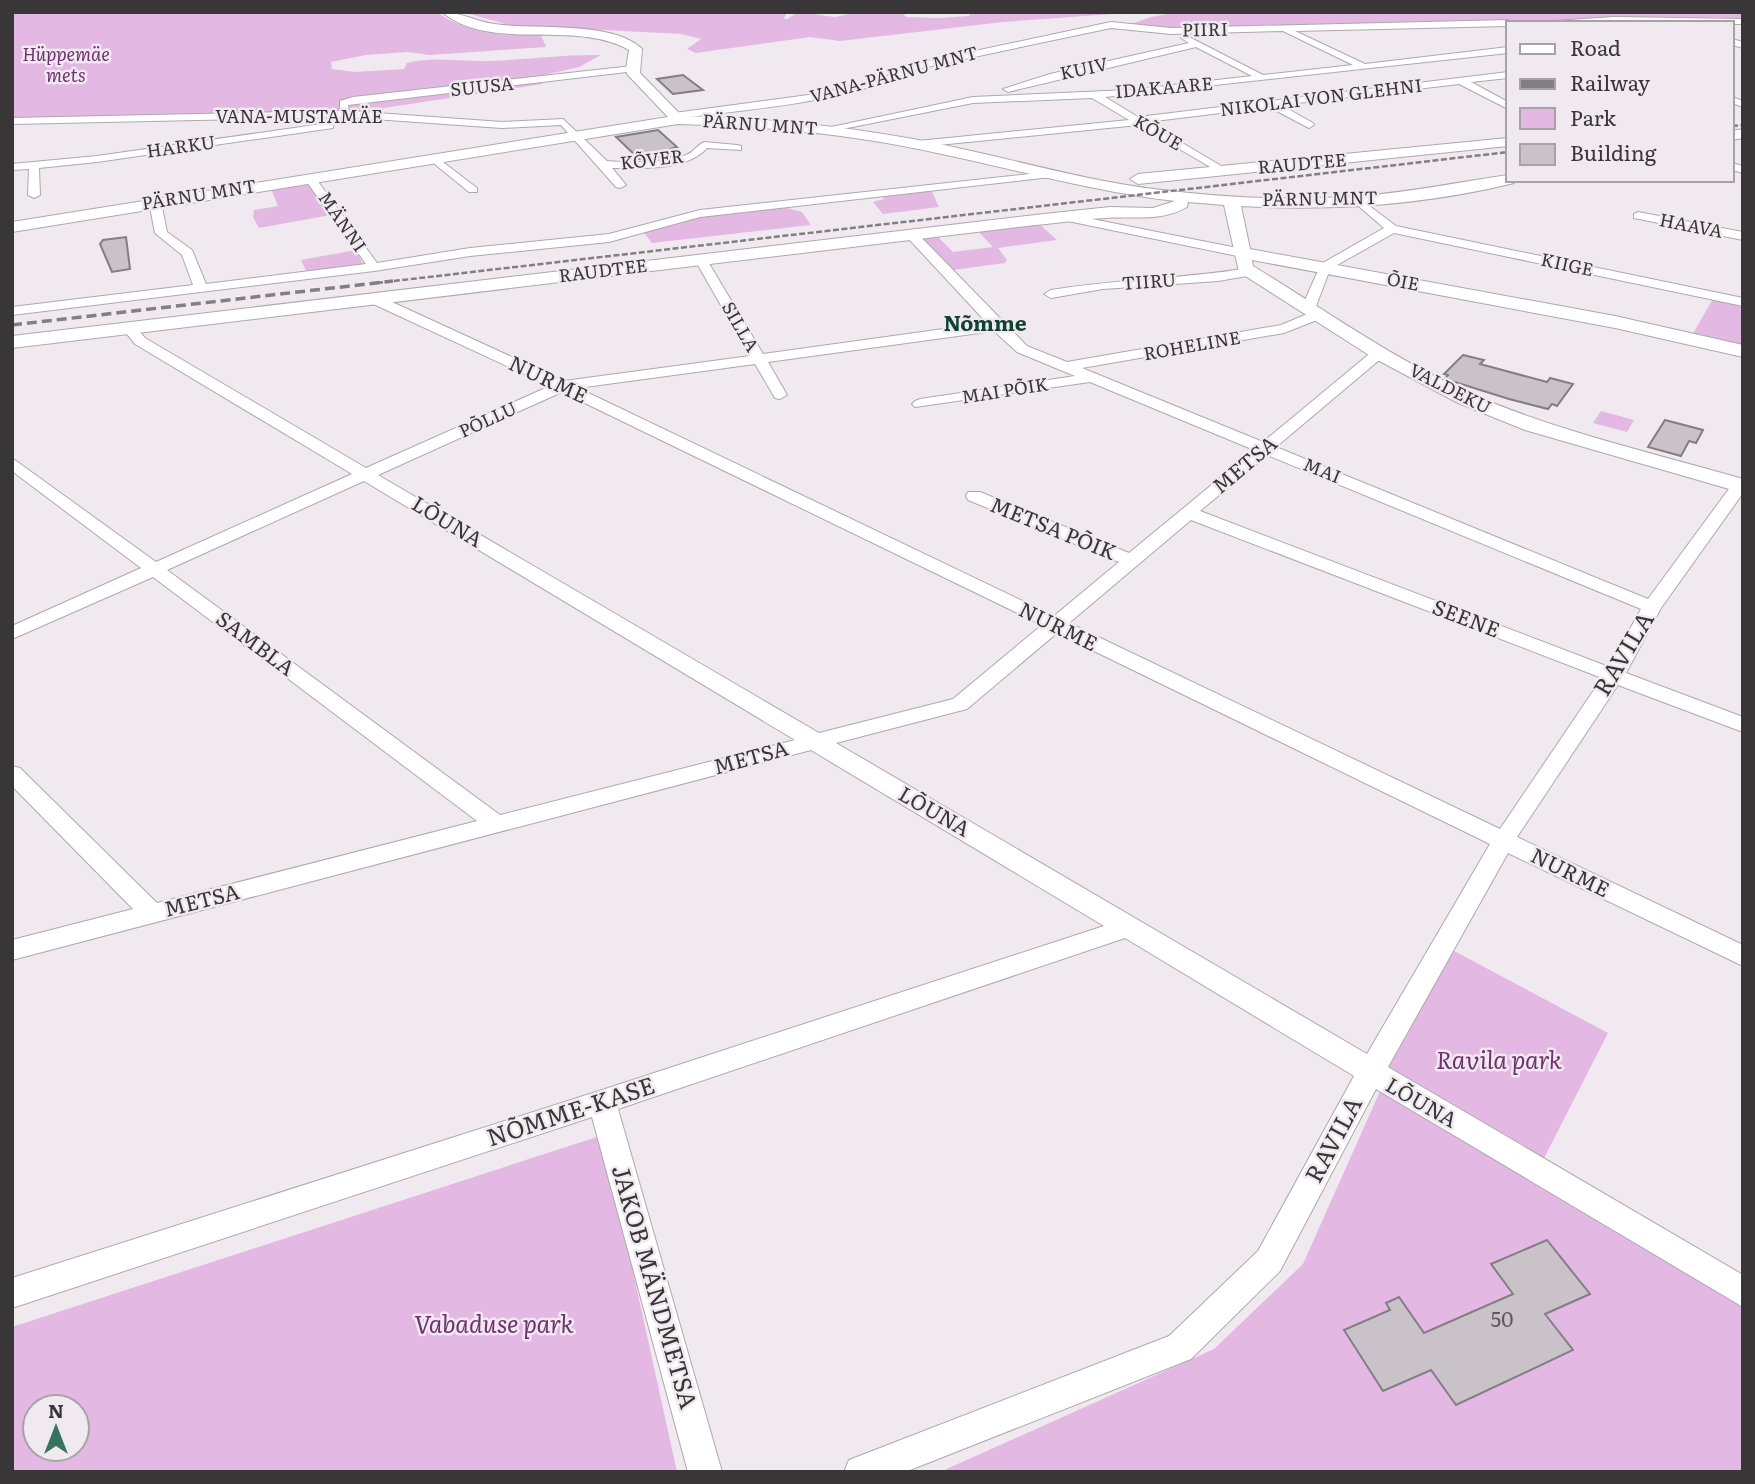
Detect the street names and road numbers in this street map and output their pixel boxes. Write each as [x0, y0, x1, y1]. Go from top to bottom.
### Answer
street label: PIIRI [1182, 15, 1228, 42]
street label: VANA-PÄRNU MNT [807, 38, 981, 109]
street label: KUIV [1057, 49, 1110, 86]
street label: SUUSA [449, 69, 515, 102]
street label: IDAKAARE [1114, 69, 1214, 104]
street label: NIKOLAI VON GLEHNI [1218, 71, 1424, 122]
street label: VANA-MUSTAMÄE [215, 102, 383, 129]
street label: PÄRNU MNT [701, 106, 819, 141]
street label: KÕUE [1129, 107, 1188, 157]
street label: HARKU [145, 127, 217, 164]
street label: KÕVER [619, 141, 685, 176]
street label: RAUDTEE [1256, 145, 1347, 180]
street label: PÄRNU MNT [140, 171, 258, 216]
street label: PÄRNU MNT [1262, 183, 1378, 212]
street label: MÄNNI [312, 185, 374, 257]
street label: HAAVA [1657, 205, 1725, 244]
street label: KIIGE [1538, 245, 1596, 282]
street label: RAUDTEE [557, 251, 649, 288]
street label: ÕIE [1385, 264, 1422, 297]
street label: TIIRU [1121, 265, 1177, 296]
street label: SILLA [716, 296, 767, 357]
street label: ROHELINE [1141, 323, 1242, 366]
street label: NURME [504, 346, 594, 410]
street label: VALDEKU [1405, 356, 1496, 420]
street label: MAI PÕIK [959, 369, 1051, 410]
street label: PÕLLU [454, 393, 521, 444]
street label: METSA [1204, 426, 1283, 500]
street label: MAI [1300, 450, 1346, 489]
street label: LÕUNA [407, 486, 490, 554]
street label: METSA PÕIK [986, 487, 1122, 566]
street label: SEENE [1429, 590, 1505, 644]
street label: NURME [1014, 592, 1104, 657]
street label: SAMBLA [211, 602, 303, 682]
street label: RAVILA [1583, 604, 1661, 702]
street label: METSA [709, 731, 792, 780]
street label: LÕUNA [894, 777, 977, 843]
street label: NURME [1526, 838, 1616, 903]
street label: METSA [161, 874, 243, 923]
street label: NÕMME-KASE [482, 1066, 659, 1153]
street label: LÕUNA [1381, 1068, 1464, 1134]
street label: RAVILA [1295, 1089, 1369, 1188]
street label: JAKOB MÄNDMETSA [605, 1160, 708, 1413]

